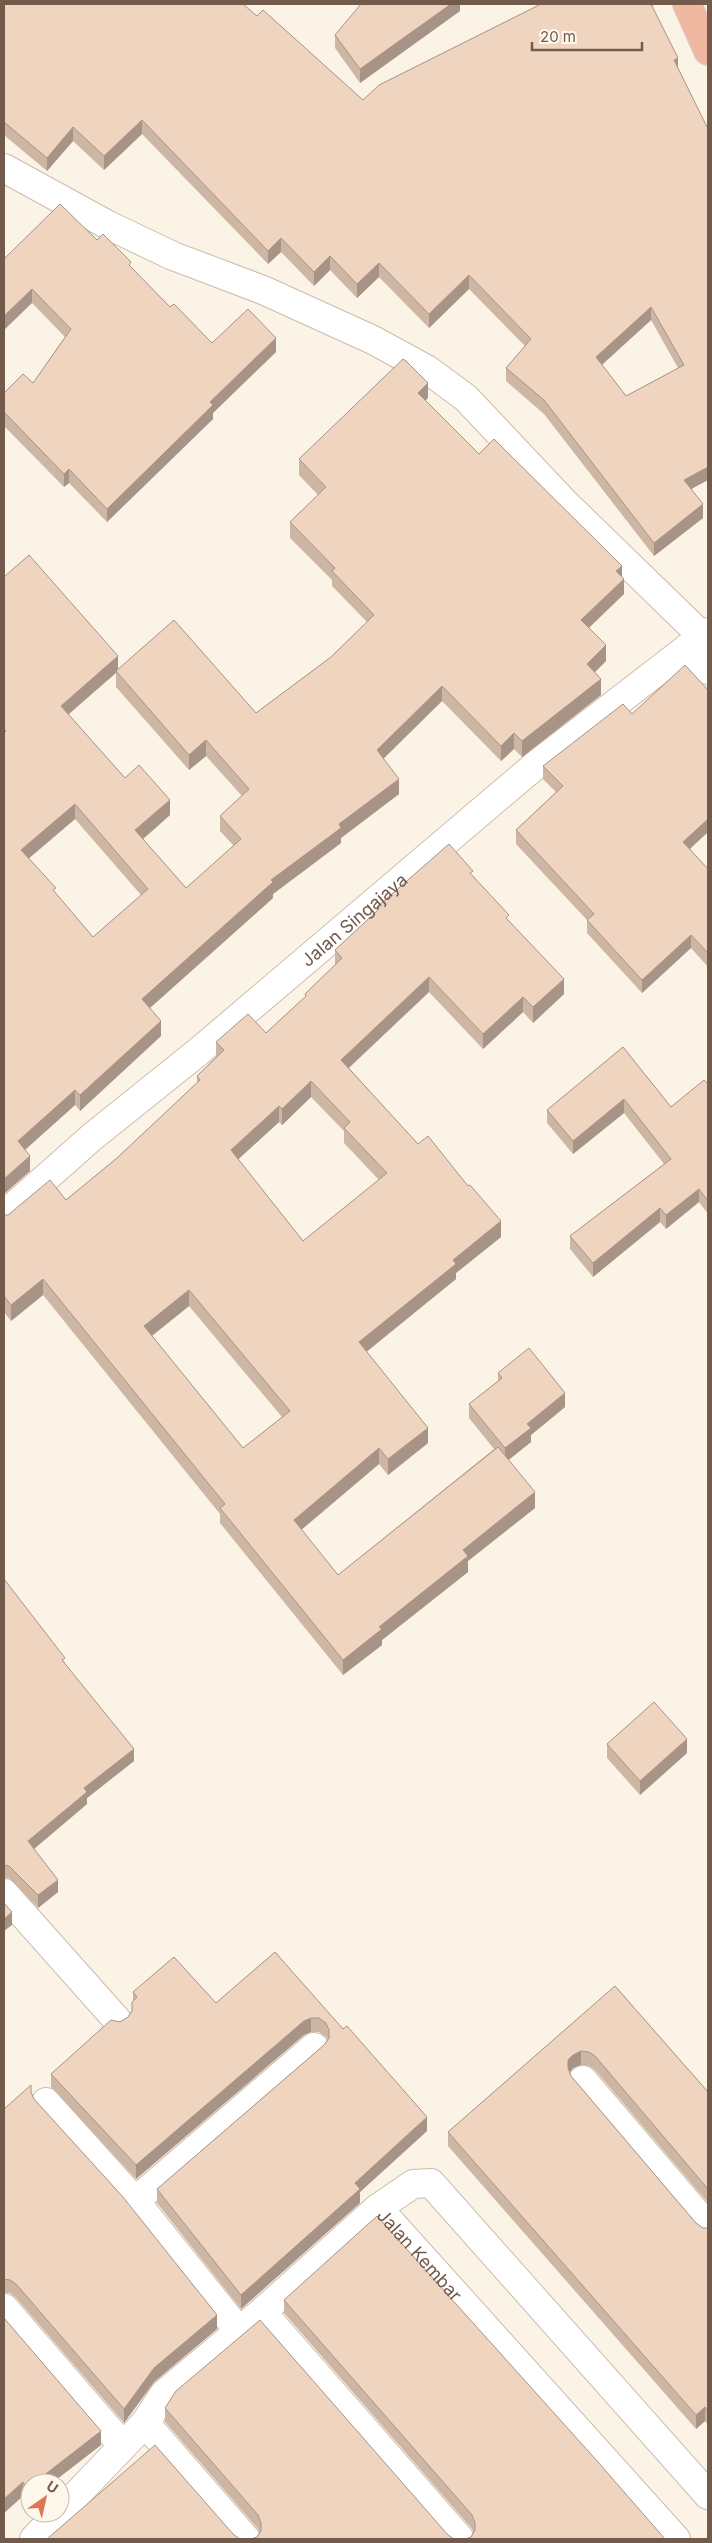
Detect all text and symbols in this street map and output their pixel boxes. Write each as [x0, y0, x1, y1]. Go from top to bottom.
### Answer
scale bar [532, 20, 642, 52]
text: 20 m [540, 27, 576, 46]
street label: Jalan Singajaya [297, 869, 411, 971]
street label: Jalan Kembar [373, 2204, 467, 2305]
north arrow [20, 2473, 70, 2523]
text: U [44, 2477, 62, 2497]

